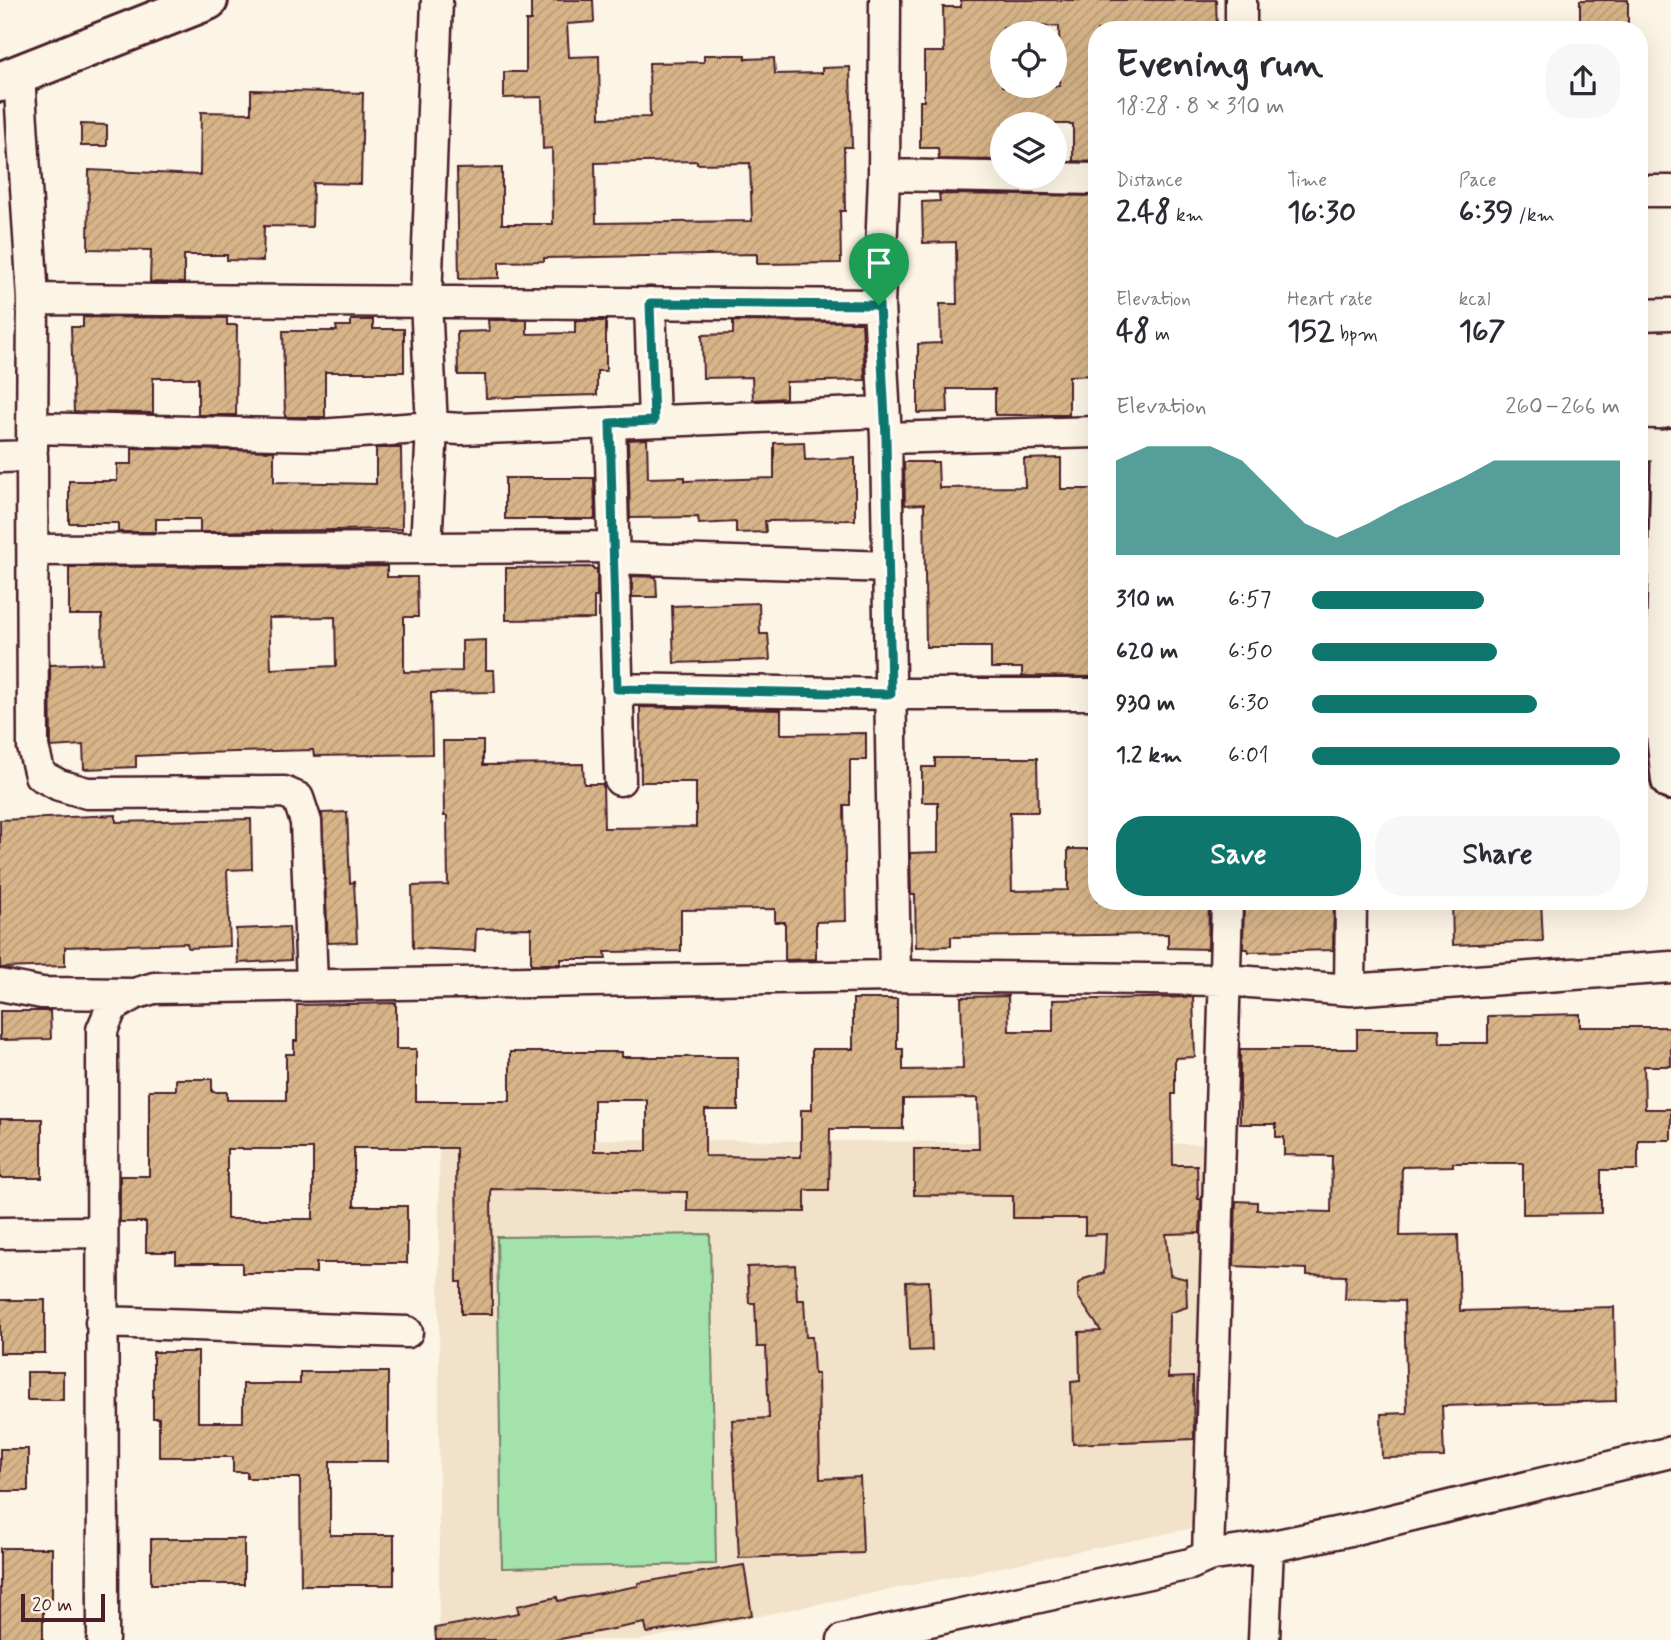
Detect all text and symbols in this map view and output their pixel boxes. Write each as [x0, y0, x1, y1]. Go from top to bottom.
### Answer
map controls [990, 21, 1067, 189]
button: locate [990, 21, 1067, 98]
text: Evening run [1116, 41, 1323, 90]
button: share [1546, 44, 1620, 118]
text: 18:28 · 8 × 310 m [1116, 92, 1285, 122]
button: layers [990, 112, 1067, 189]
text: Distance [1116, 168, 1183, 193]
text: Time [1287, 168, 1327, 193]
text: Pace [1459, 168, 1496, 193]
text: 2.48 [1116, 193, 1171, 232]
text: 16:30 [1287, 193, 1356, 232]
text: 6:39 [1459, 193, 1513, 232]
text: km [1171, 203, 1204, 228]
text: /km [1513, 203, 1555, 228]
pin [849, 233, 909, 305]
icon: arrive [860, 244, 898, 282]
text: Elevation [1116, 287, 1191, 312]
text: Heart rate [1287, 287, 1373, 312]
text: kcal [1459, 287, 1491, 312]
text: 48 [1116, 312, 1150, 351]
text: 152 [1287, 312, 1335, 351]
text: 167 [1459, 312, 1505, 351]
text: m [1150, 322, 1170, 347]
text: bpm [1335, 322, 1378, 347]
text: Elevation [1116, 392, 1207, 422]
text: 260–266 m [1505, 392, 1620, 422]
text: 310 m [1116, 585, 1175, 615]
text: 6:57 [1228, 585, 1271, 615]
text: 620 m [1116, 637, 1178, 667]
text: 6:50 [1228, 637, 1273, 667]
text: 930 m [1116, 689, 1175, 719]
text: 6:30 [1228, 689, 1269, 719]
text: 1.2 km [1116, 741, 1182, 771]
text: 6:01 [1228, 741, 1269, 771]
button: Save [1116, 816, 1361, 896]
button: Share [1375, 816, 1620, 896]
scale bar [21, 1591, 105, 1623]
text: 20 m [32, 1593, 72, 1618]

